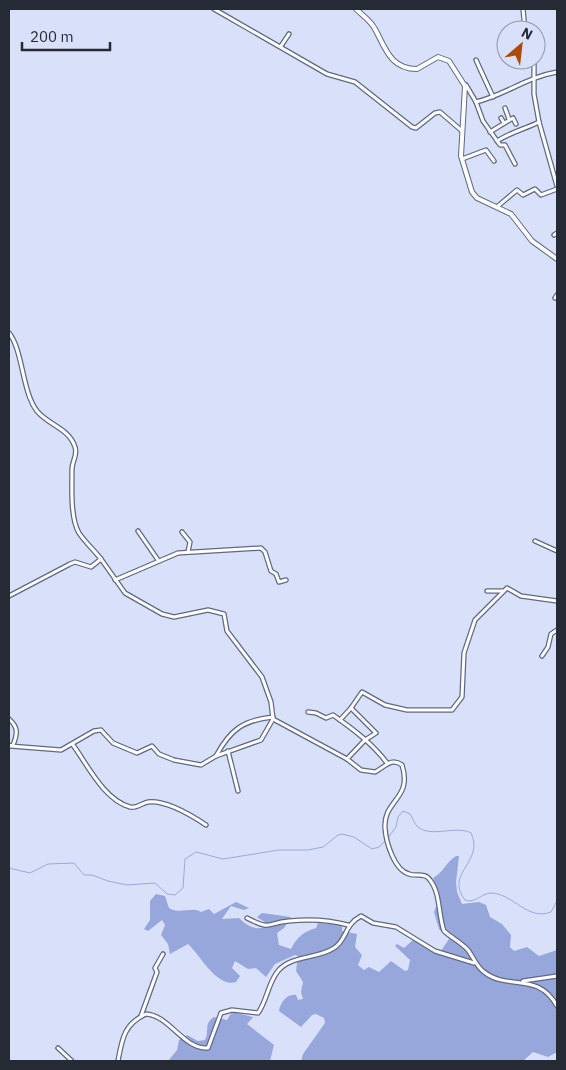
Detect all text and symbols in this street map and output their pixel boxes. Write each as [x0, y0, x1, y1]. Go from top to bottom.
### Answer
scale bar [22, 20, 110, 52]
north arrow [496, 20, 546, 70]
text: N [518, 23, 536, 44]
text: 200 m [30, 27, 74, 46]

